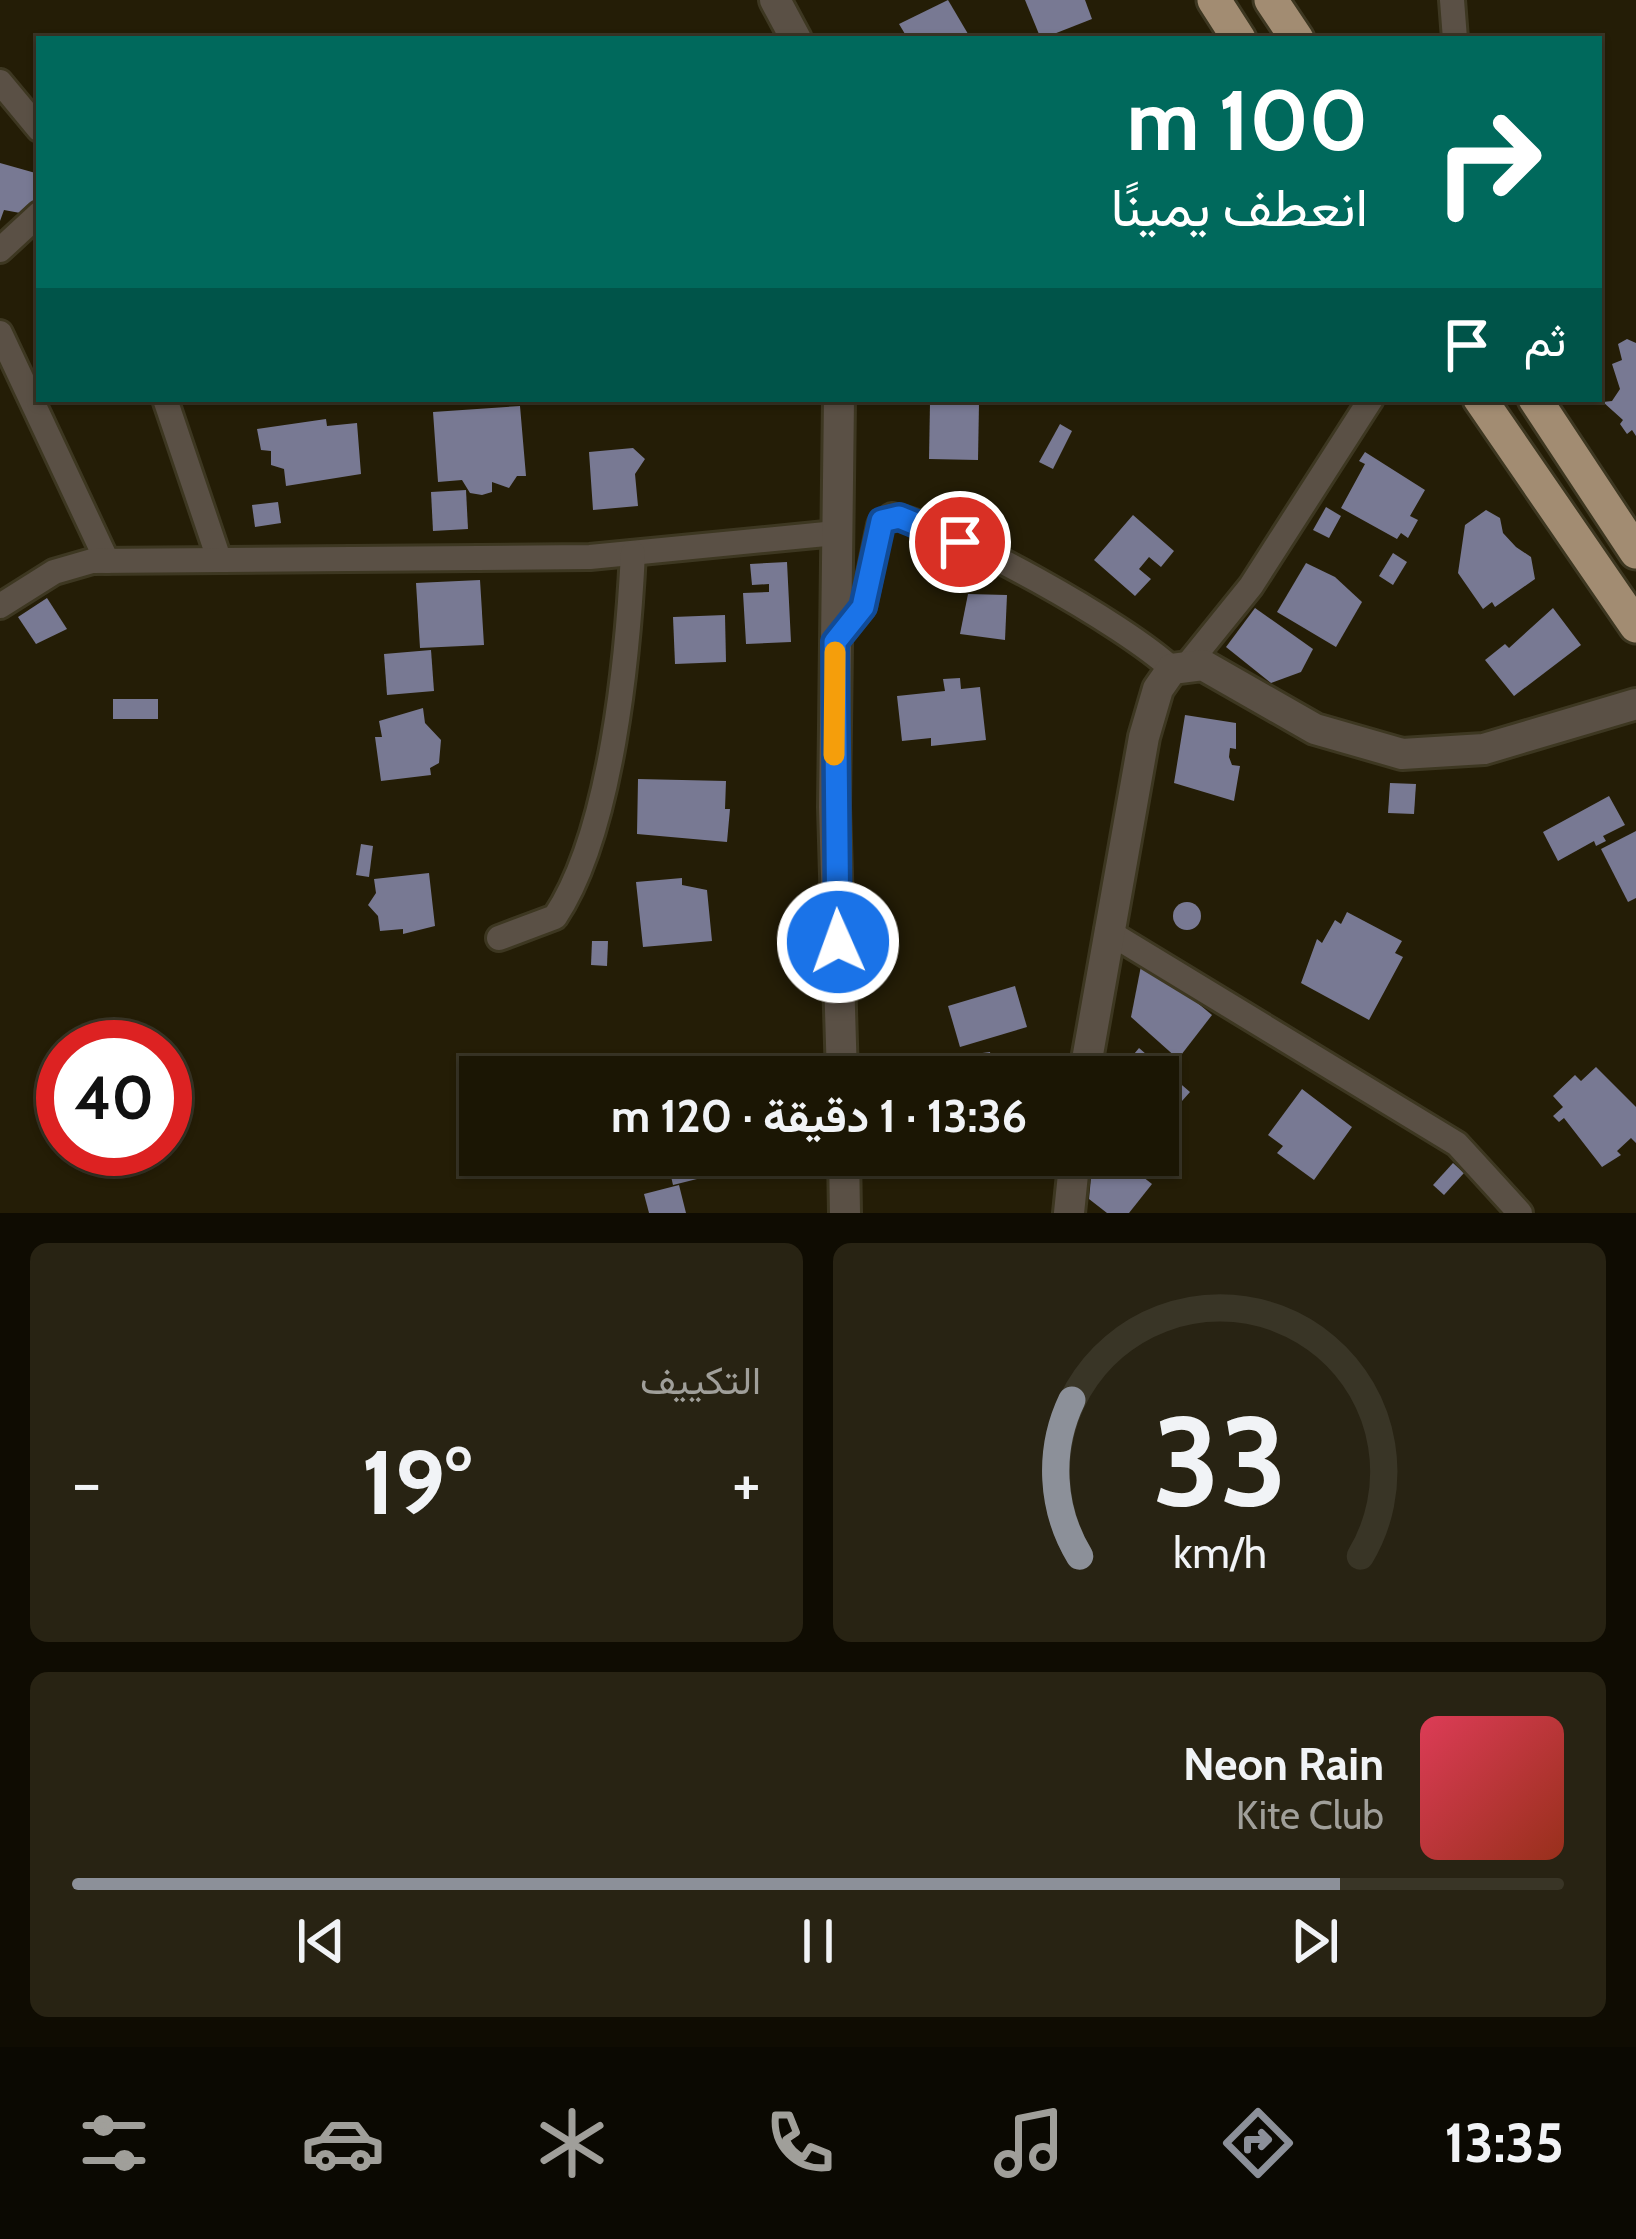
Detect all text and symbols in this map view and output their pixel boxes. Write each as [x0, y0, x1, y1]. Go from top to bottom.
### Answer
text: 100 m [1126, 69, 1368, 171]
icon: right [1410, 84, 1566, 240]
text: انعطف يمينًا [1111, 174, 1368, 240]
icon: arrive [1434, 312, 1500, 378]
text: ثم [1524, 313, 1566, 367]
pin [909, 491, 1011, 593]
icon: arrive [927, 509, 993, 575]
position arrow [775, 879, 901, 1005]
speed limit sign: 40 [36, 1020, 192, 1176]
text: 13:36 · 1 دقيقة · 120 m [611, 1089, 1027, 1143]
text: التكييف [640, 1356, 761, 1404]
text: 33 [1152, 1385, 1287, 1536]
text: 19° [362, 1427, 471, 1537]
text: − [72, 1442, 101, 1523]
text: + [732, 1442, 761, 1523]
text: km/h [1173, 1526, 1266, 1578]
text: Neon Rain [1183, 1737, 1384, 1791]
text: Kite Club [1236, 1791, 1384, 1839]
icon: previous [288, 1908, 354, 1974]
icon: pause [785, 1908, 851, 1974]
icon: next [1282, 1908, 1348, 1974]
icon: filters [72, 2101, 156, 2185]
icon: car [301, 2101, 385, 2185]
icon: climate [530, 2101, 614, 2185]
icon: phone [758, 2101, 842, 2185]
icon: music [987, 2101, 1071, 2185]
icon: directions [1216, 2101, 1300, 2185]
text: 13:35 [1445, 2110, 1564, 2176]

